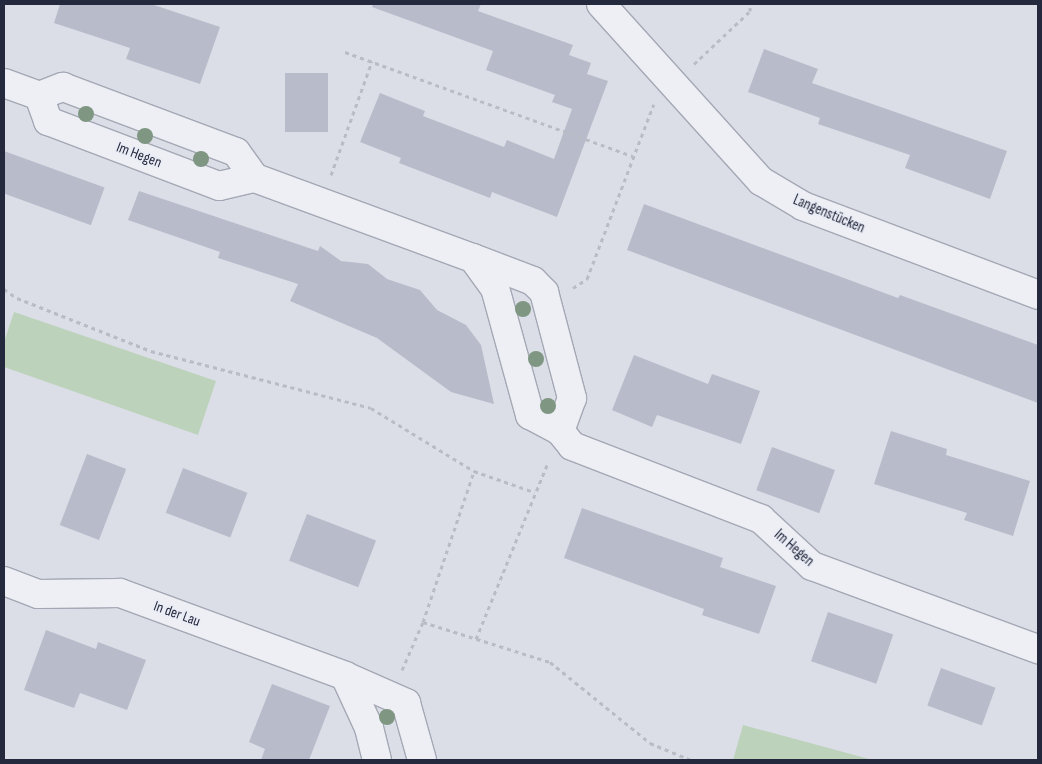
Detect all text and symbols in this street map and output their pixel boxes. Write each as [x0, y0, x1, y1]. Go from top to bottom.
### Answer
street label: Im Hegen [114, 138, 164, 172]
street label: Langenstücken [790, 191, 868, 237]
street label: Im Hegen [770, 526, 818, 570]
street label: In der Lau [151, 597, 203, 631]

